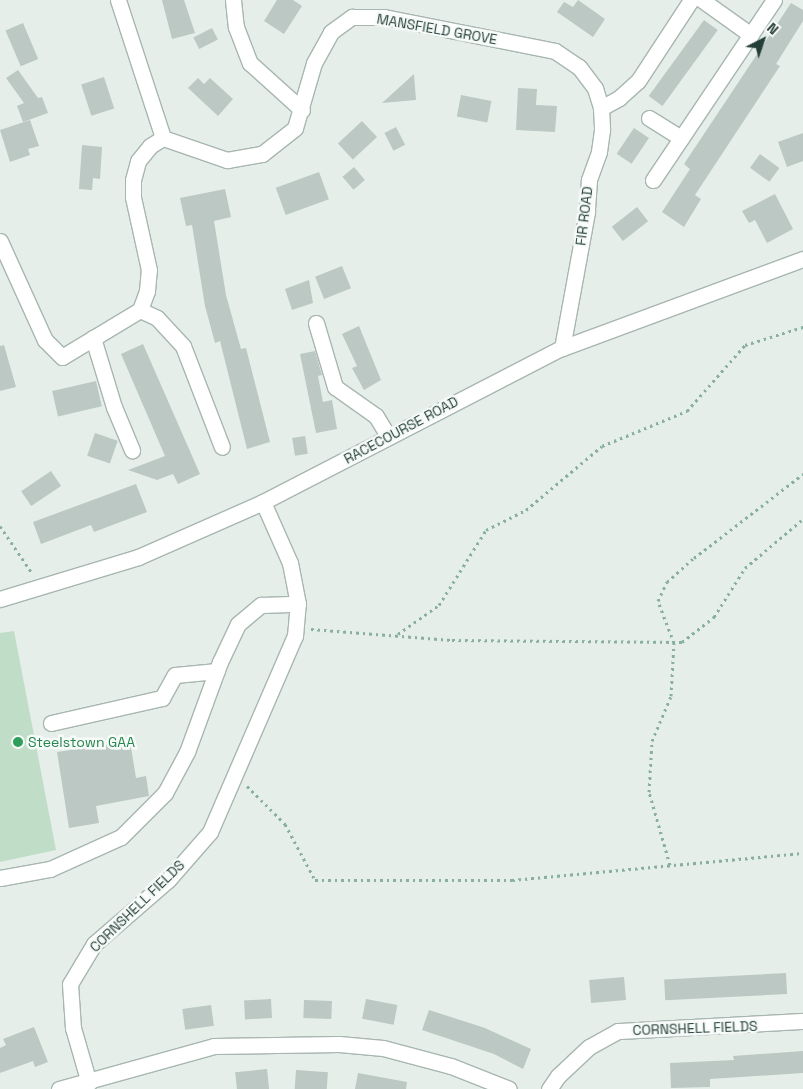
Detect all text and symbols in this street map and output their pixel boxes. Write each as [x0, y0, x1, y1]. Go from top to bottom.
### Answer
street label: MANSFIELD GROVE [375, 10, 499, 48]
north arrow [738, 15, 788, 65]
text: N [763, 19, 782, 39]
street label: FIR ROAD [572, 185, 596, 247]
street label: RACECOURSE ROAD [341, 393, 461, 467]
place label: Steelstown GAA [28, 734, 135, 750]
marker: Steelstown GAA [12, 736, 24, 748]
street label: CORNSHELL FIELDS [86, 856, 188, 956]
street label: CORNSHELL FIELDS [632, 1017, 758, 1039]

